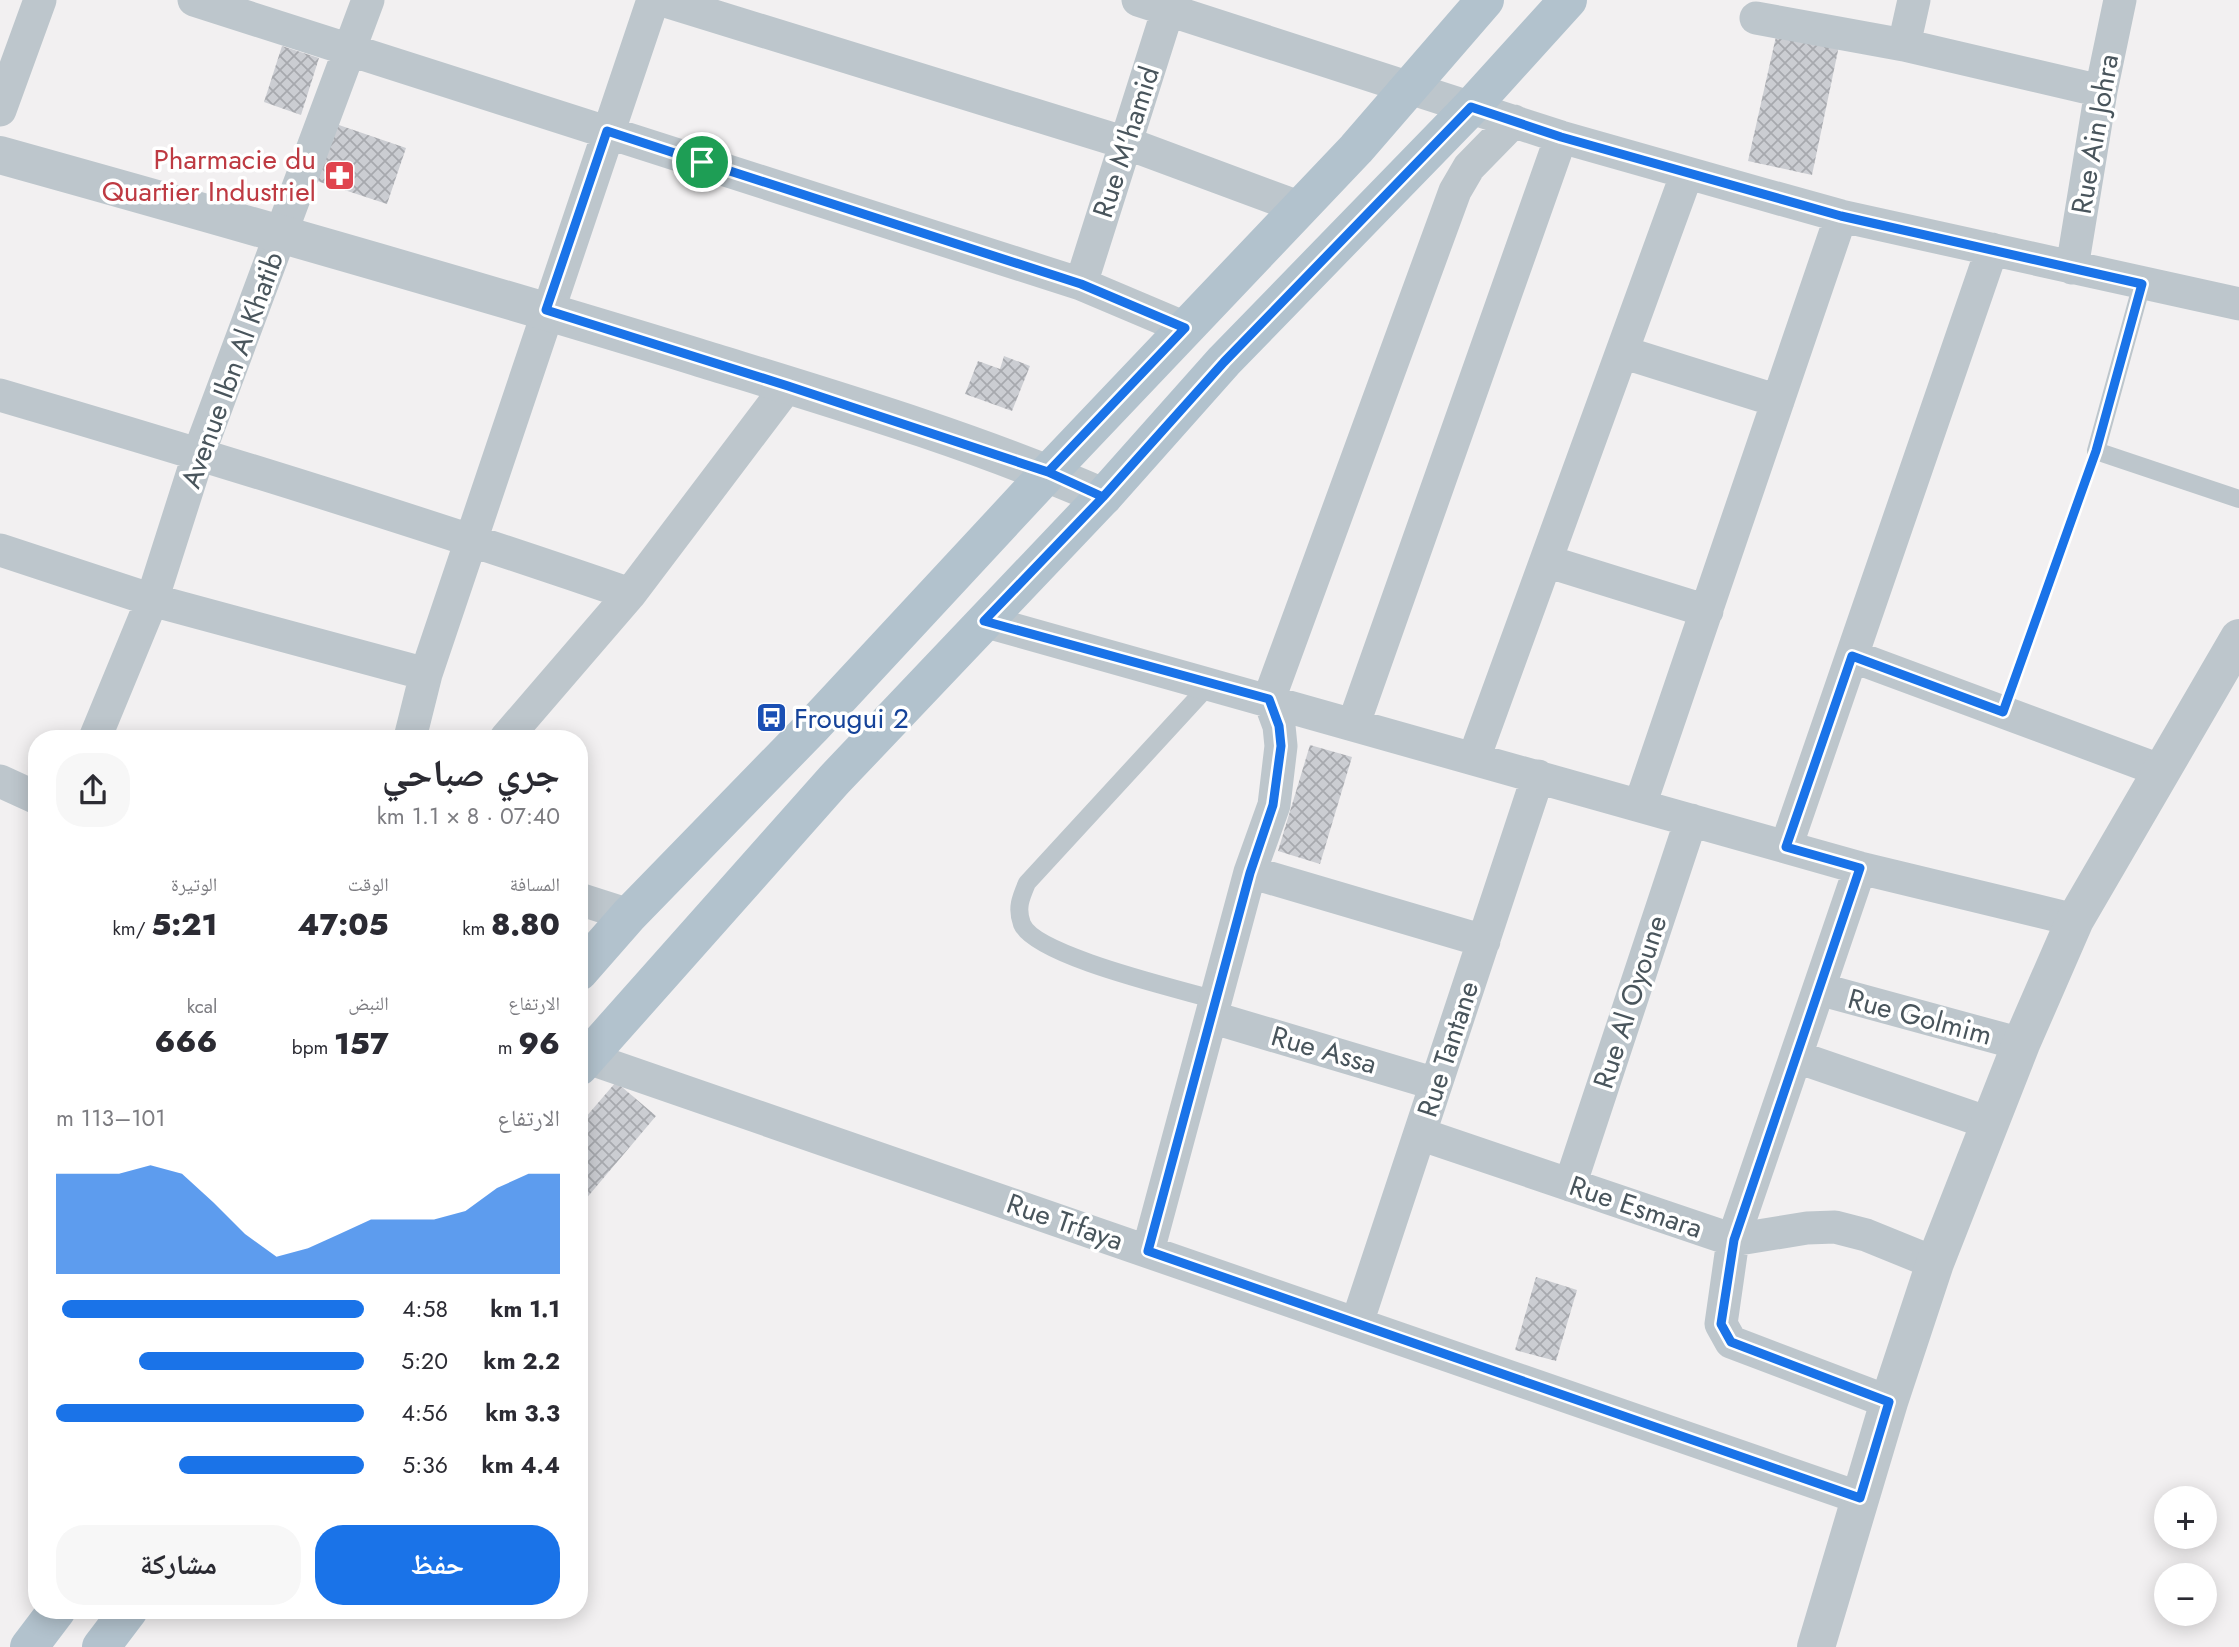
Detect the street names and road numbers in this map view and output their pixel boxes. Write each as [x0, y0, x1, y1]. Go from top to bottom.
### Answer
street label: Rue Ain Johra [2061, 51, 2129, 217]
street label: Rue M'hamid [1082, 61, 1170, 223]
street label: Avenue Ibn Al Khatib [170, 246, 294, 494]
street label: Rue Al Oyoune [1583, 910, 1677, 1094]
street label: Rue Tantane [1407, 976, 1489, 1122]
street label: Rue Golmim [1843, 978, 1997, 1056]
street label: Rue Assa [1267, 1015, 1381, 1085]
street label: Rue Esmara [1564, 1165, 1708, 1249]
street label: Rue Trfaya [1001, 1183, 1129, 1261]

